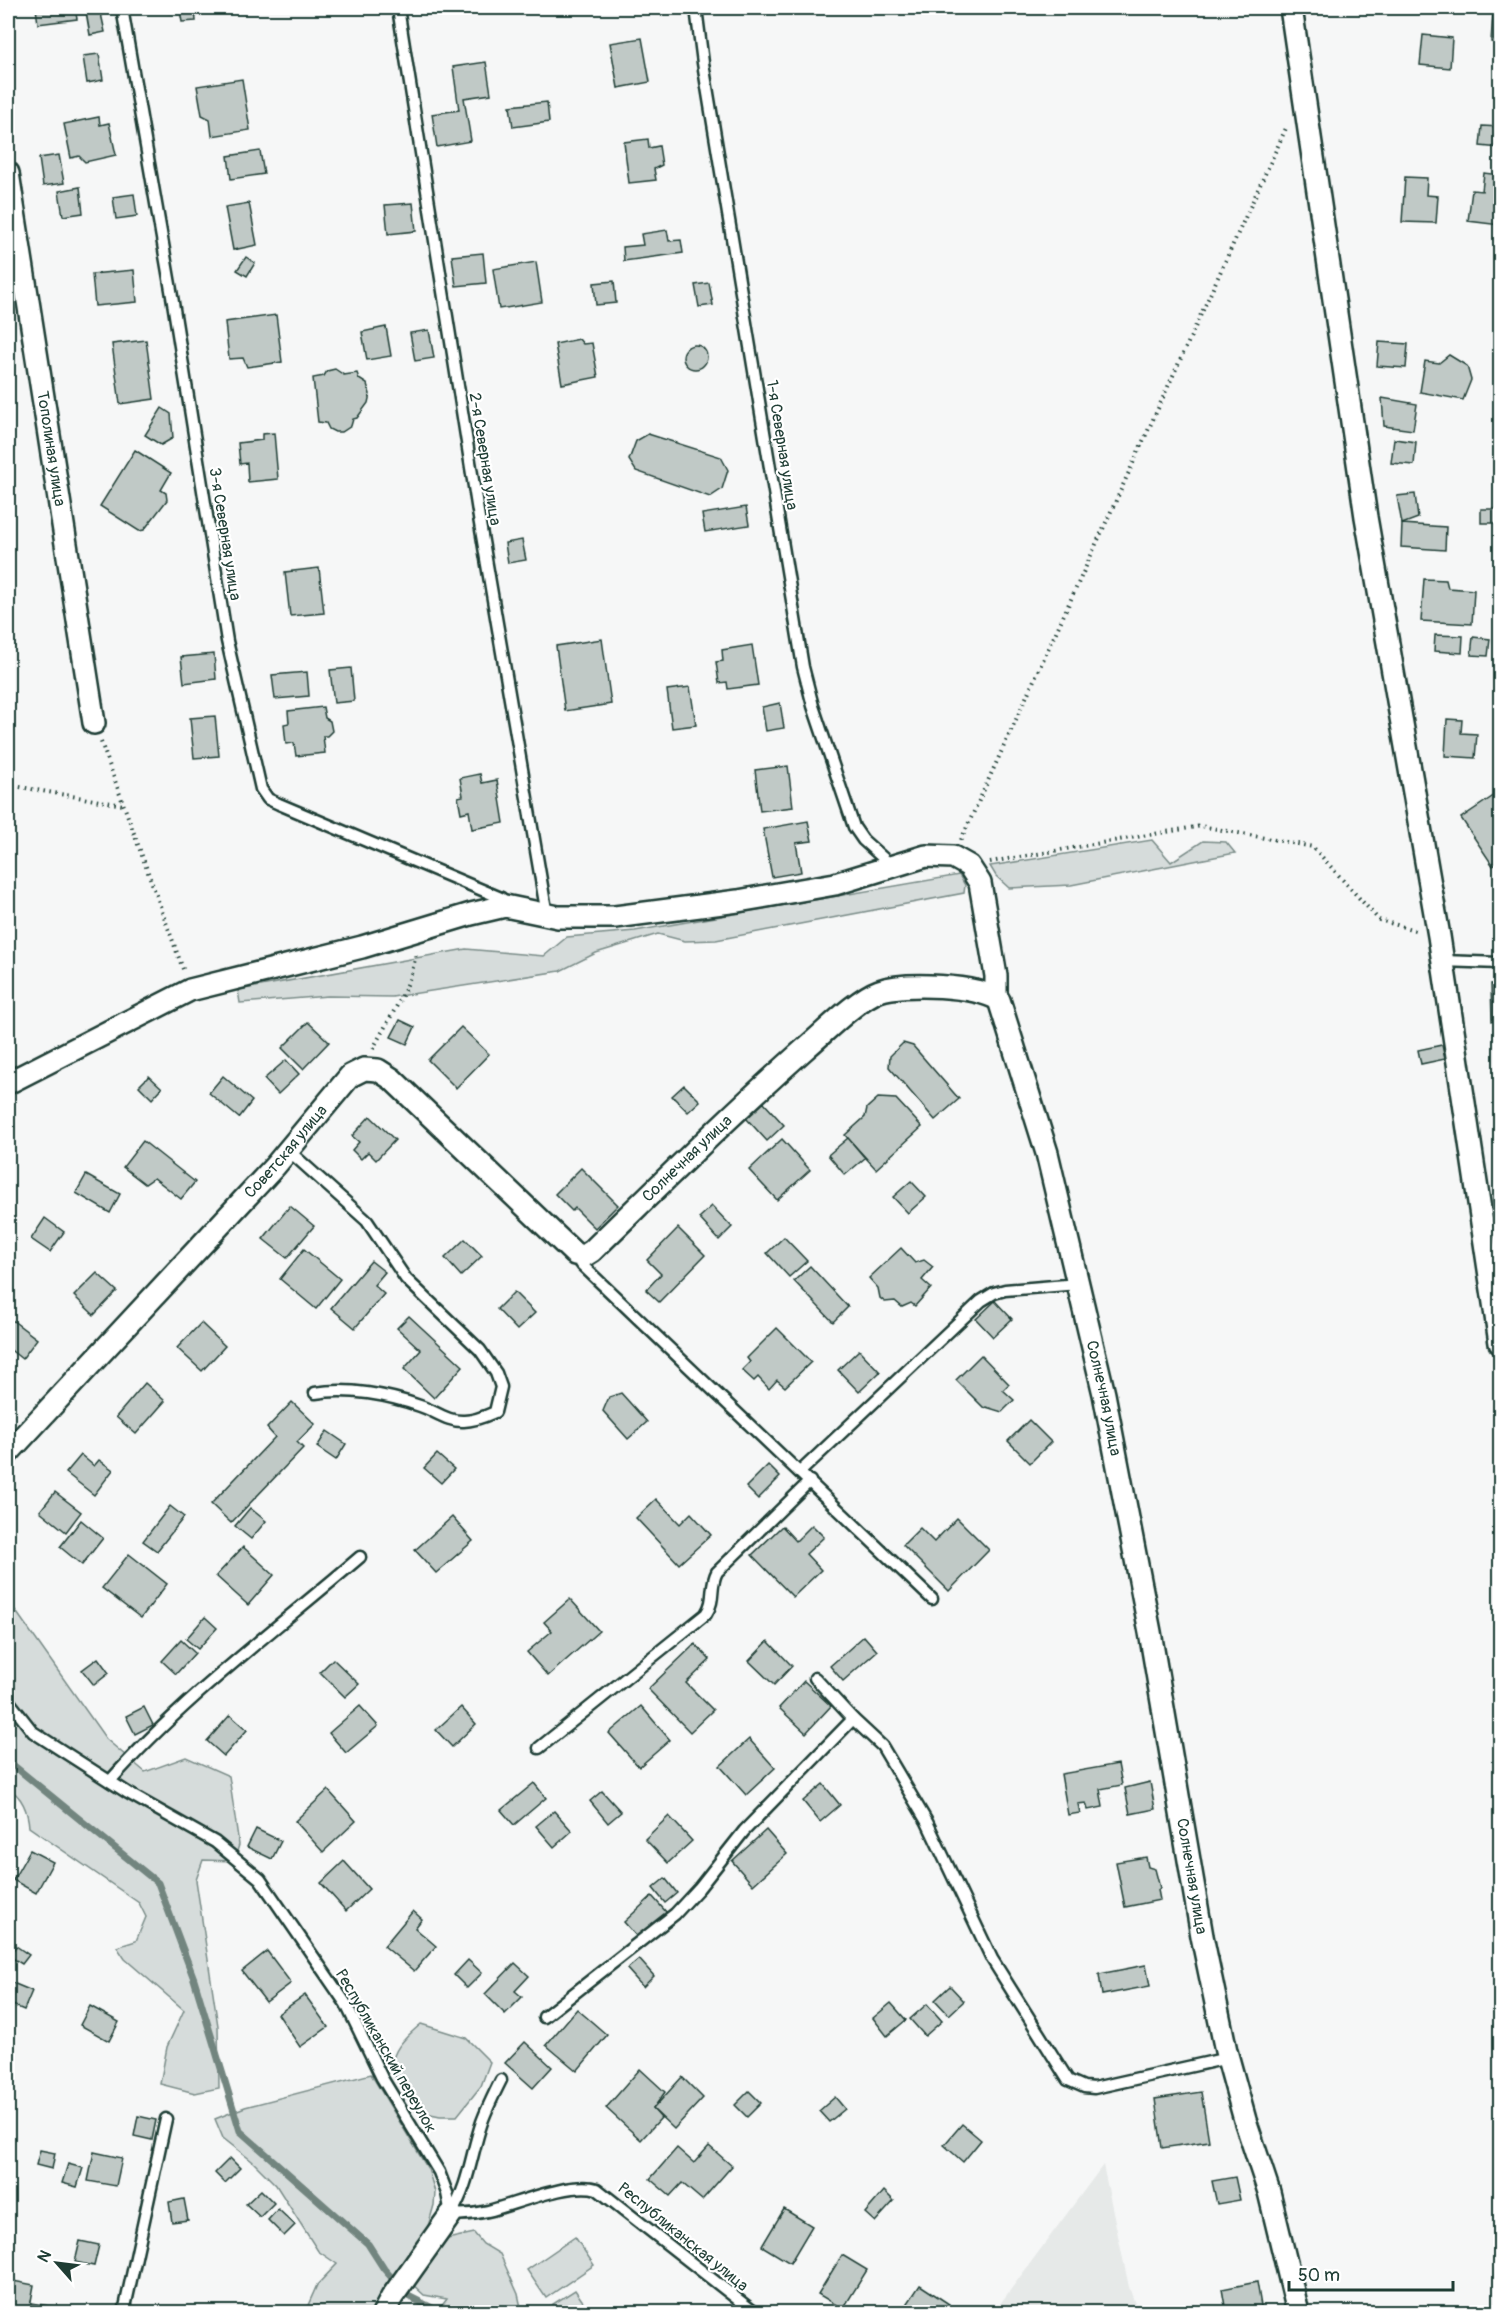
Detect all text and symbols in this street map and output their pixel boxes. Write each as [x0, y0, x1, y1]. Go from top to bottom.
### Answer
street label: 1-я Северная улица [762, 379, 802, 511]
street label: Тополиная улица [32, 390, 70, 508]
street label: 2-я Северная улица [465, 391, 505, 527]
street label: 3-я Северная улица [205, 466, 245, 602]
street label: Советская улица [240, 1101, 332, 1202]
street label: Солнечная улица [638, 1111, 736, 1206]
street label: Солнечная улица [1082, 1339, 1126, 1457]
street label: Солнечная улица [1172, 1817, 1211, 1936]
street label: Республиканский переулок [331, 1966, 441, 2136]
street label: Республиканская улица [614, 2178, 752, 2296]
north arrow [27, 2233, 87, 2293]
text: N [33, 2247, 56, 2266]
scale bar [1289, 2254, 1452, 2292]
text: 50 m [1298, 2264, 1340, 2287]

